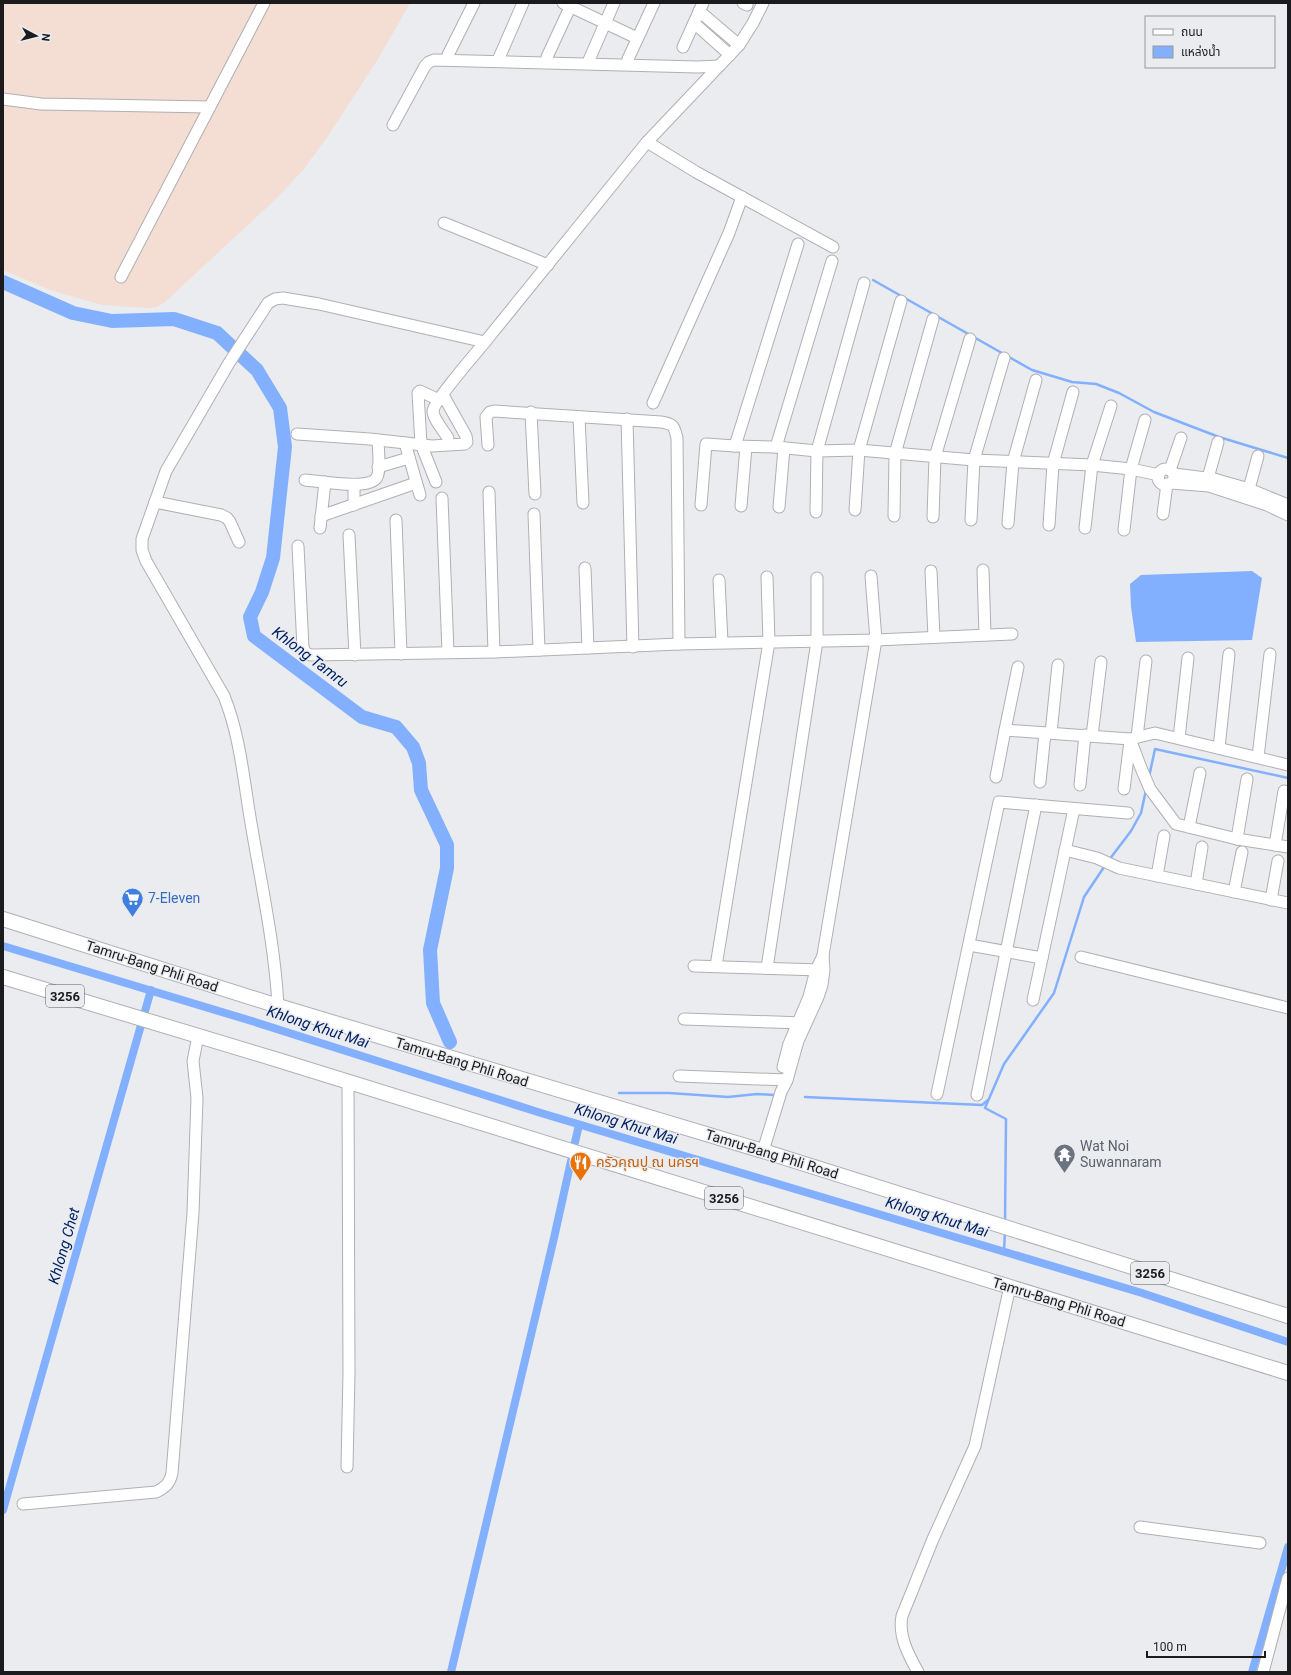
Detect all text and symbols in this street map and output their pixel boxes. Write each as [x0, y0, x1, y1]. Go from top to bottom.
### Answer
north arrow [16, 16, 56, 56]
legend [1145, 16, 1275, 68]
text: ถนน [1181, 25, 1203, 39]
text: N [38, 33, 52, 42]
text: แหล่งน้ำ [1181, 43, 1220, 59]
water label: Khlong Tamru [269, 623, 351, 691]
supermarket icon: 7-Eleven [119, 885, 145, 918]
place label: 7-Eleven [148, 890, 200, 906]
street label: Tamru-Bang Phli Road [84, 937, 220, 995]
road number: 3256 [46, 985, 84, 1007]
water label: Khlong Khut Mai [265, 1002, 372, 1052]
street label: Tamru-Bang Phli Road [394, 1034, 530, 1090]
water label: Khlong Khut Mai [572, 1100, 680, 1148]
street label: Tamru-Bang Phli Road [704, 1126, 840, 1182]
place label: Wat Noi Suwannaram [1080, 1138, 1162, 1170]
temple icon: Wat Noi Suwannaram [1052, 1141, 1078, 1174]
restaurant icon: ครัวคุณปู ณ นครฯ [568, 1149, 594, 1182]
place label: ครัวคุณปู ณ นครฯ [596, 1154, 699, 1171]
road number: 3256 [705, 1187, 743, 1209]
water label: Khlong Khut Mai [883, 1193, 991, 1241]
water label: Khlong Chet [44, 1205, 84, 1286]
road number: 3256 [1131, 1262, 1169, 1284]
street label: Tamru-Bang Phli Road [991, 1274, 1127, 1330]
scale bar [1147, 1633, 1265, 1659]
text: 100 m [1153, 1640, 1187, 1654]

